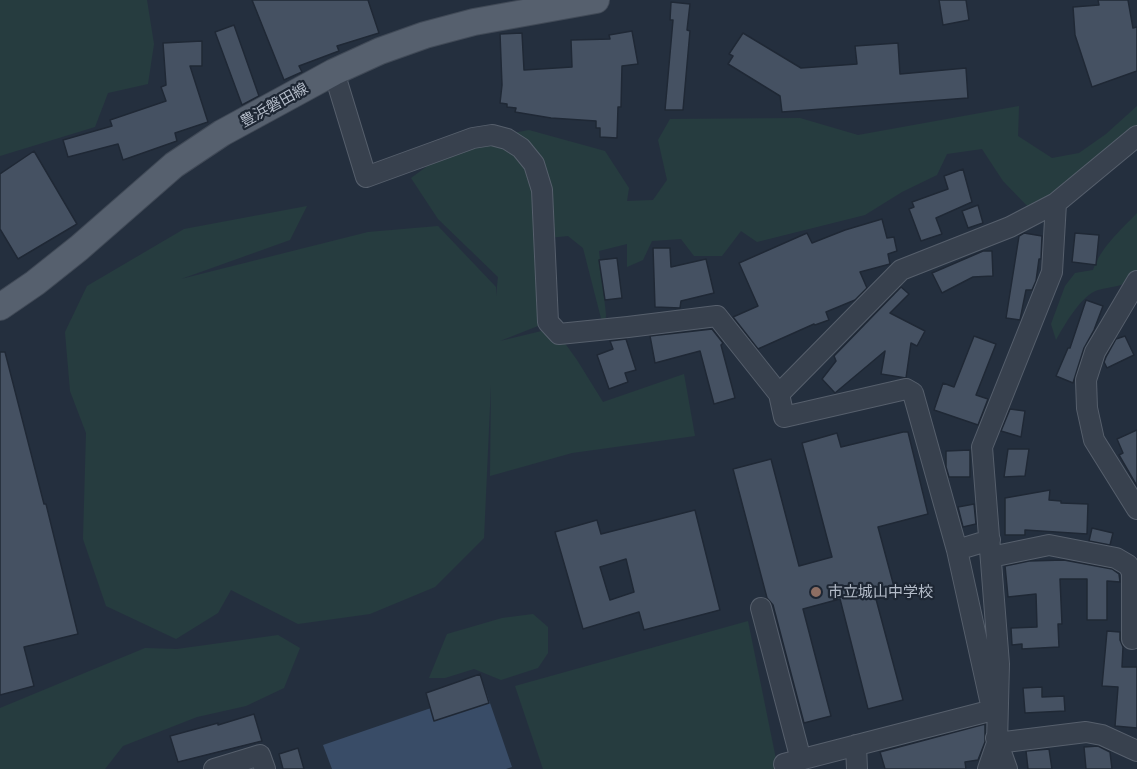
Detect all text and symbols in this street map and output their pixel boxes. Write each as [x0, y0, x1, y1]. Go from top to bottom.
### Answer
street label: 豊浜磐田線 [237, 79, 311, 131]
place label: 市立城山中学校 [828, 583, 933, 601]
marker: 市立城山中学校 [809, 585, 823, 599]

